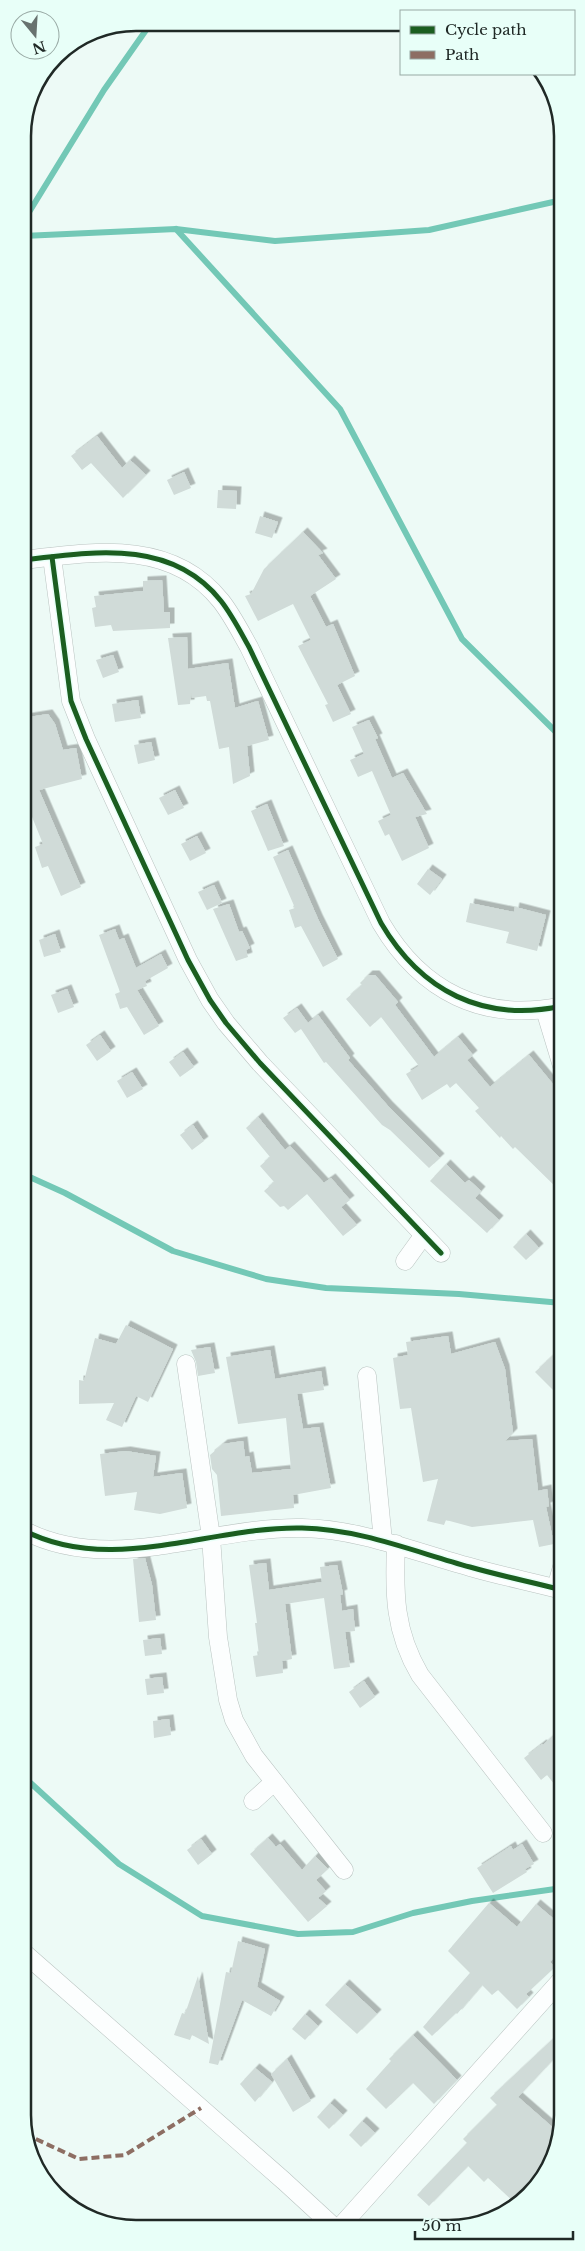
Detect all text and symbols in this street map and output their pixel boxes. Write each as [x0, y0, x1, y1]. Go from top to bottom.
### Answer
north arrow [10, 10, 60, 60]
legend [400, 10, 575, 75]
text: Cycle path [445, 20, 527, 39]
text: N [30, 37, 48, 58]
text: Path [445, 45, 479, 64]
scale bar [415, 2208, 572, 2240]
text: 50 m [422, 2216, 462, 2235]

